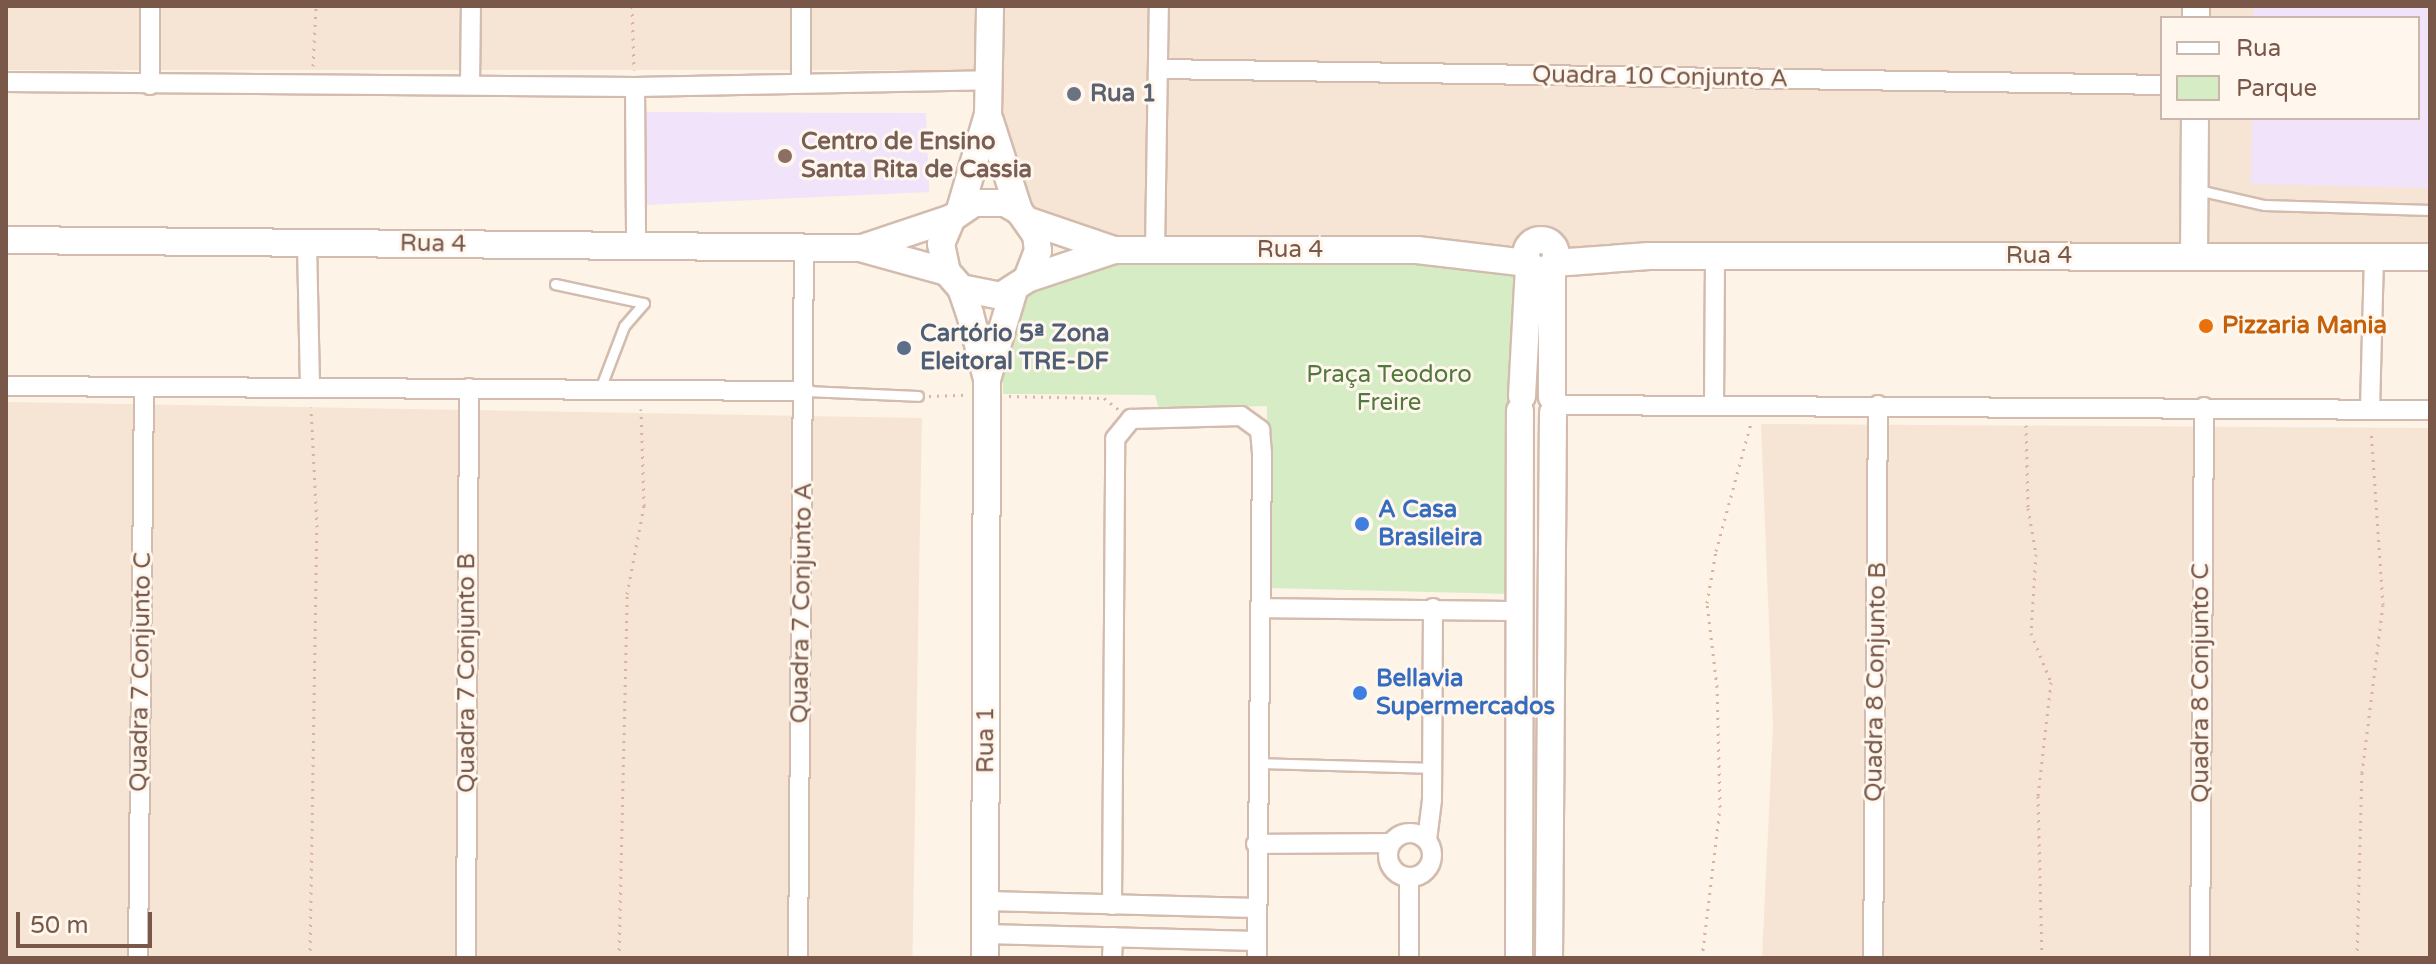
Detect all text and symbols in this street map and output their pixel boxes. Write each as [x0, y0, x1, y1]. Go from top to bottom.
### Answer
legend [2160, 16, 2420, 120]
text: Rua [2236, 34, 2281, 63]
street label: Quadra 10 Conjunto A [1532, 60, 1788, 94]
text: Parque [2236, 74, 2317, 103]
place label: Rua 1 [1090, 80, 1157, 108]
marker: Rua 1 [1065, 85, 1083, 103]
place label: Centro de Ensino Santa Rita de Cassia [801, 128, 1032, 184]
marker: Centro de Ensino Santa Rita de Cassia [776, 147, 794, 165]
street label: Rua 4 [400, 229, 466, 259]
street label: Rua 4 [1257, 236, 1323, 264]
street label: Rua 4 [2006, 242, 2072, 270]
place label: Pizzaria Mania [2222, 312, 2387, 340]
marker: Pizzaria Mania [2197, 317, 2215, 335]
place label: Cartório 5ª Zona Eleitoral TRE-DF [920, 320, 1109, 376]
marker: Cartório 5ª Zona Eleitoral TRE-DF [895, 339, 913, 357]
park label: Praça Teodoro Freire [1306, 361, 1472, 417]
street label: Quadra 7 Conjunto A [785, 482, 819, 724]
place label: A Casa Brasileira [1378, 496, 1483, 552]
marker: A Casa Brasileira [1353, 515, 1371, 533]
street label: Quadra 7 Conjunto C [125, 552, 157, 792]
street label: Quadra 7 Conjunto B [453, 553, 481, 793]
street label: Quadra 8 Conjunto B [1860, 562, 1892, 802]
street label: Quadra 8 Conjunto C [2187, 563, 2215, 803]
place label: Bellavia Supermercados [1376, 665, 1555, 721]
marker: Bellavia Supermercados [1351, 684, 1369, 702]
street label: Rua 1 [972, 707, 1000, 773]
scale bar [20, 896, 156, 946]
text: 50 m [30, 911, 88, 940]

